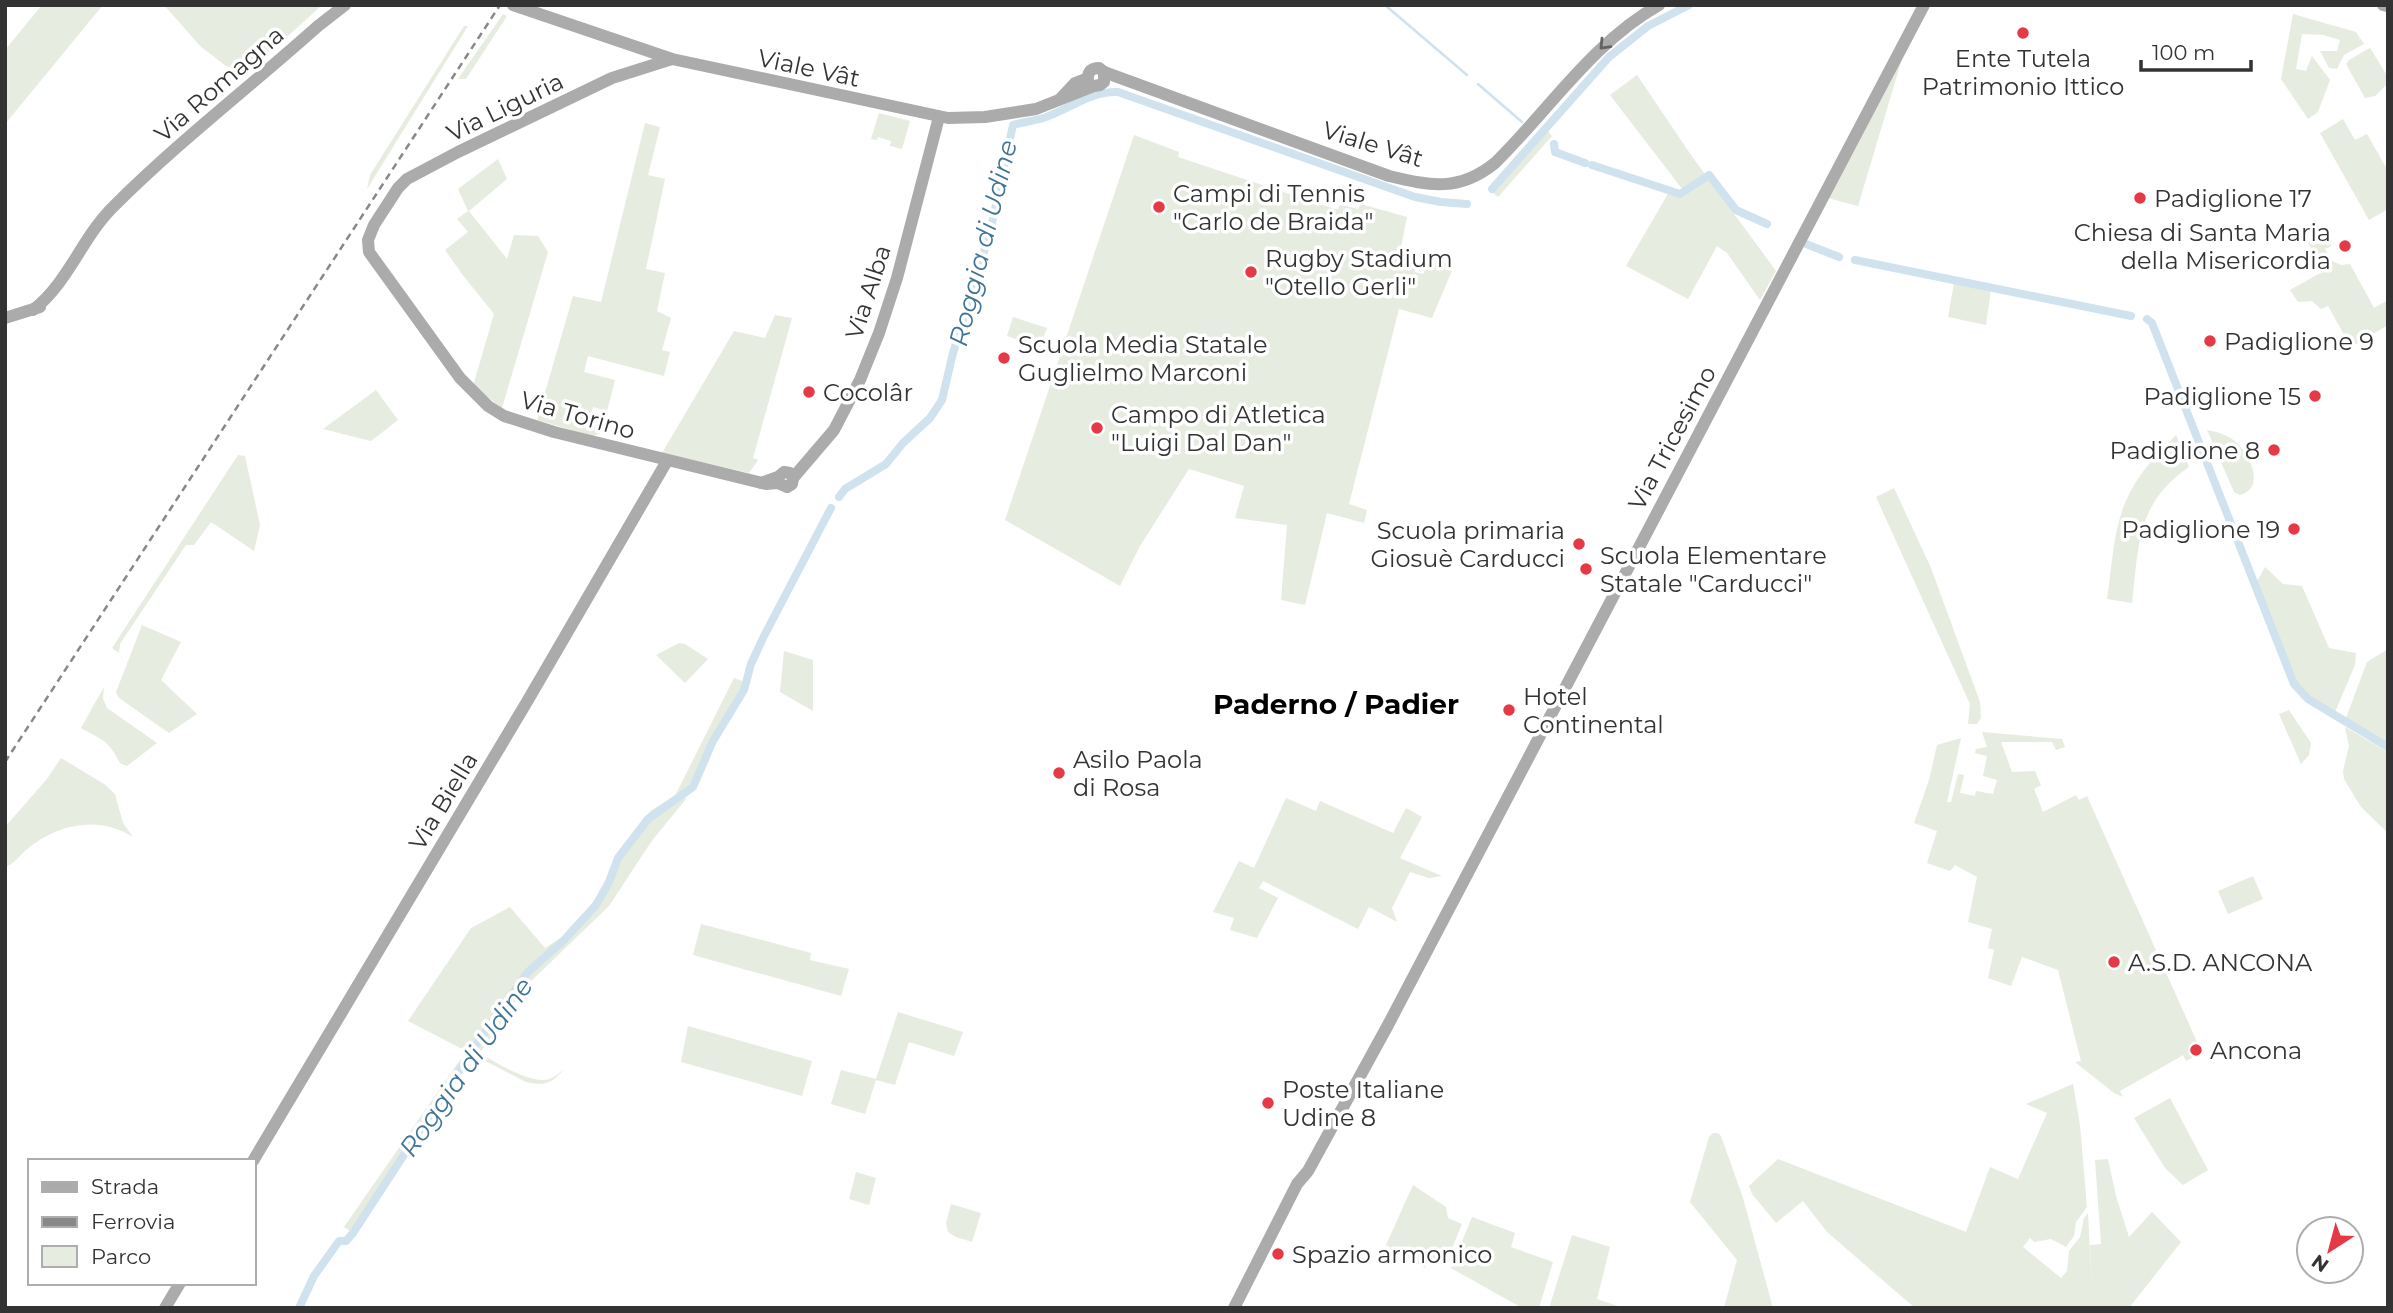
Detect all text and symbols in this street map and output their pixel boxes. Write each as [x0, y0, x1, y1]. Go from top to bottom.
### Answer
street label: Via Romagna [148, 20, 290, 148]
marker: Ente Tutela Patrimonio Ittico [2015, 25, 2031, 41]
scale bar [2141, 28, 2251, 72]
one-way arrow [1600, 37, 1613, 50]
text: 100 m [2152, 40, 2215, 65]
street label: Viale Vât [755, 43, 863, 93]
place label: Ente Tutela Patrimonio Ittico [1922, 44, 2124, 101]
street label: Via Liguria [442, 66, 568, 148]
street label: Viale Vât [1319, 115, 1427, 173]
water label: Roggia di Udine [942, 137, 1024, 349]
place label: Campi di Tennis "Carlo de Braida" [1173, 179, 1374, 236]
place label: Padiglione 17 [2154, 184, 2312, 213]
marker: Padiglione 17 [2132, 190, 2148, 206]
marker: Campi di Tennis "Carlo de Braida" [1151, 199, 1167, 215]
place label: Chiesa di Santa Maria della Misericordia [2074, 218, 2331, 275]
marker: Chiesa di Santa Maria della Misericordia [2337, 238, 2353, 254]
street label: Via Alba [839, 241, 897, 343]
place label: Rugby Stadium "Otello Gerli" [1265, 244, 1453, 301]
marker: Rugby Stadium "Otello Gerli" [1243, 264, 1259, 280]
place label: Padiglione 9 [2224, 327, 2374, 356]
place label: Scuola Media Statale Guglielmo Marconi [1018, 330, 1268, 387]
marker: Padiglione 9 [2202, 333, 2218, 349]
marker: Scuola Media Statale Guglielmo Marconi [996, 350, 1012, 366]
street label: Via Tricesimo [1622, 361, 1722, 515]
place label: Cocolâr [823, 378, 913, 407]
place label: Padiglione 15 [2144, 382, 2301, 411]
marker: Cocolâr [801, 384, 817, 400]
street label: Via Torino [517, 385, 639, 445]
marker: Padiglione 15 [2307, 388, 2323, 404]
place label: Campo di Atletica "Luigi Dal Dan" [1111, 400, 1326, 457]
marker: Campo di Atletica "Luigi Dal Dan" [1089, 420, 1105, 436]
place label: Padiglione 8 [2110, 436, 2260, 465]
marker: Padiglione 8 [2266, 442, 2282, 458]
place label: Padiglione 19 [2122, 515, 2280, 544]
place label: Scuola primaria Giosuè Carducci [1371, 516, 1565, 573]
marker: Padiglione 19 [2286, 521, 2302, 537]
marker: Scuola primaria Giosuè Carducci [1571, 536, 1587, 552]
place label: Scuola Elementare Statale "Carducci" [1600, 541, 1827, 598]
marker: Scuola Elementare Statale "Carducci" [1578, 561, 1594, 577]
place label: Hotel Continental [1523, 682, 1664, 739]
district label: Paderno / Padier [1213, 687, 1459, 721]
marker: Hotel Continental [1501, 702, 1517, 718]
place label: Asilo Paola di Rosa [1073, 745, 1203, 802]
street label: Via Biella [402, 747, 484, 855]
marker: Asilo Paola di Rosa [1051, 765, 1067, 781]
place label: A.S.D. ANCONA [2128, 948, 2313, 977]
marker: A.S.D. ANCONA [2106, 954, 2122, 970]
water label: Roggia di Udine [392, 971, 540, 1163]
place label: Ancona [2210, 1036, 2302, 1065]
marker: Ancona [2188, 1042, 2204, 1058]
place label: Poste Italiane Udine 8 [1282, 1075, 1444, 1132]
marker: Poste Italiane Udine 8 [1260, 1095, 1276, 1111]
legend [28, 1159, 256, 1285]
text: Strada [91, 1174, 159, 1199]
text: Ferrovia [91, 1209, 175, 1234]
north arrow [2295, 1215, 2365, 1285]
place label: Spazio armonico [1292, 1240, 1492, 1269]
text: Parco [91, 1244, 151, 1269]
marker: Spazio armonico [1270, 1246, 1286, 1262]
text: N [2307, 1250, 2333, 1277]

